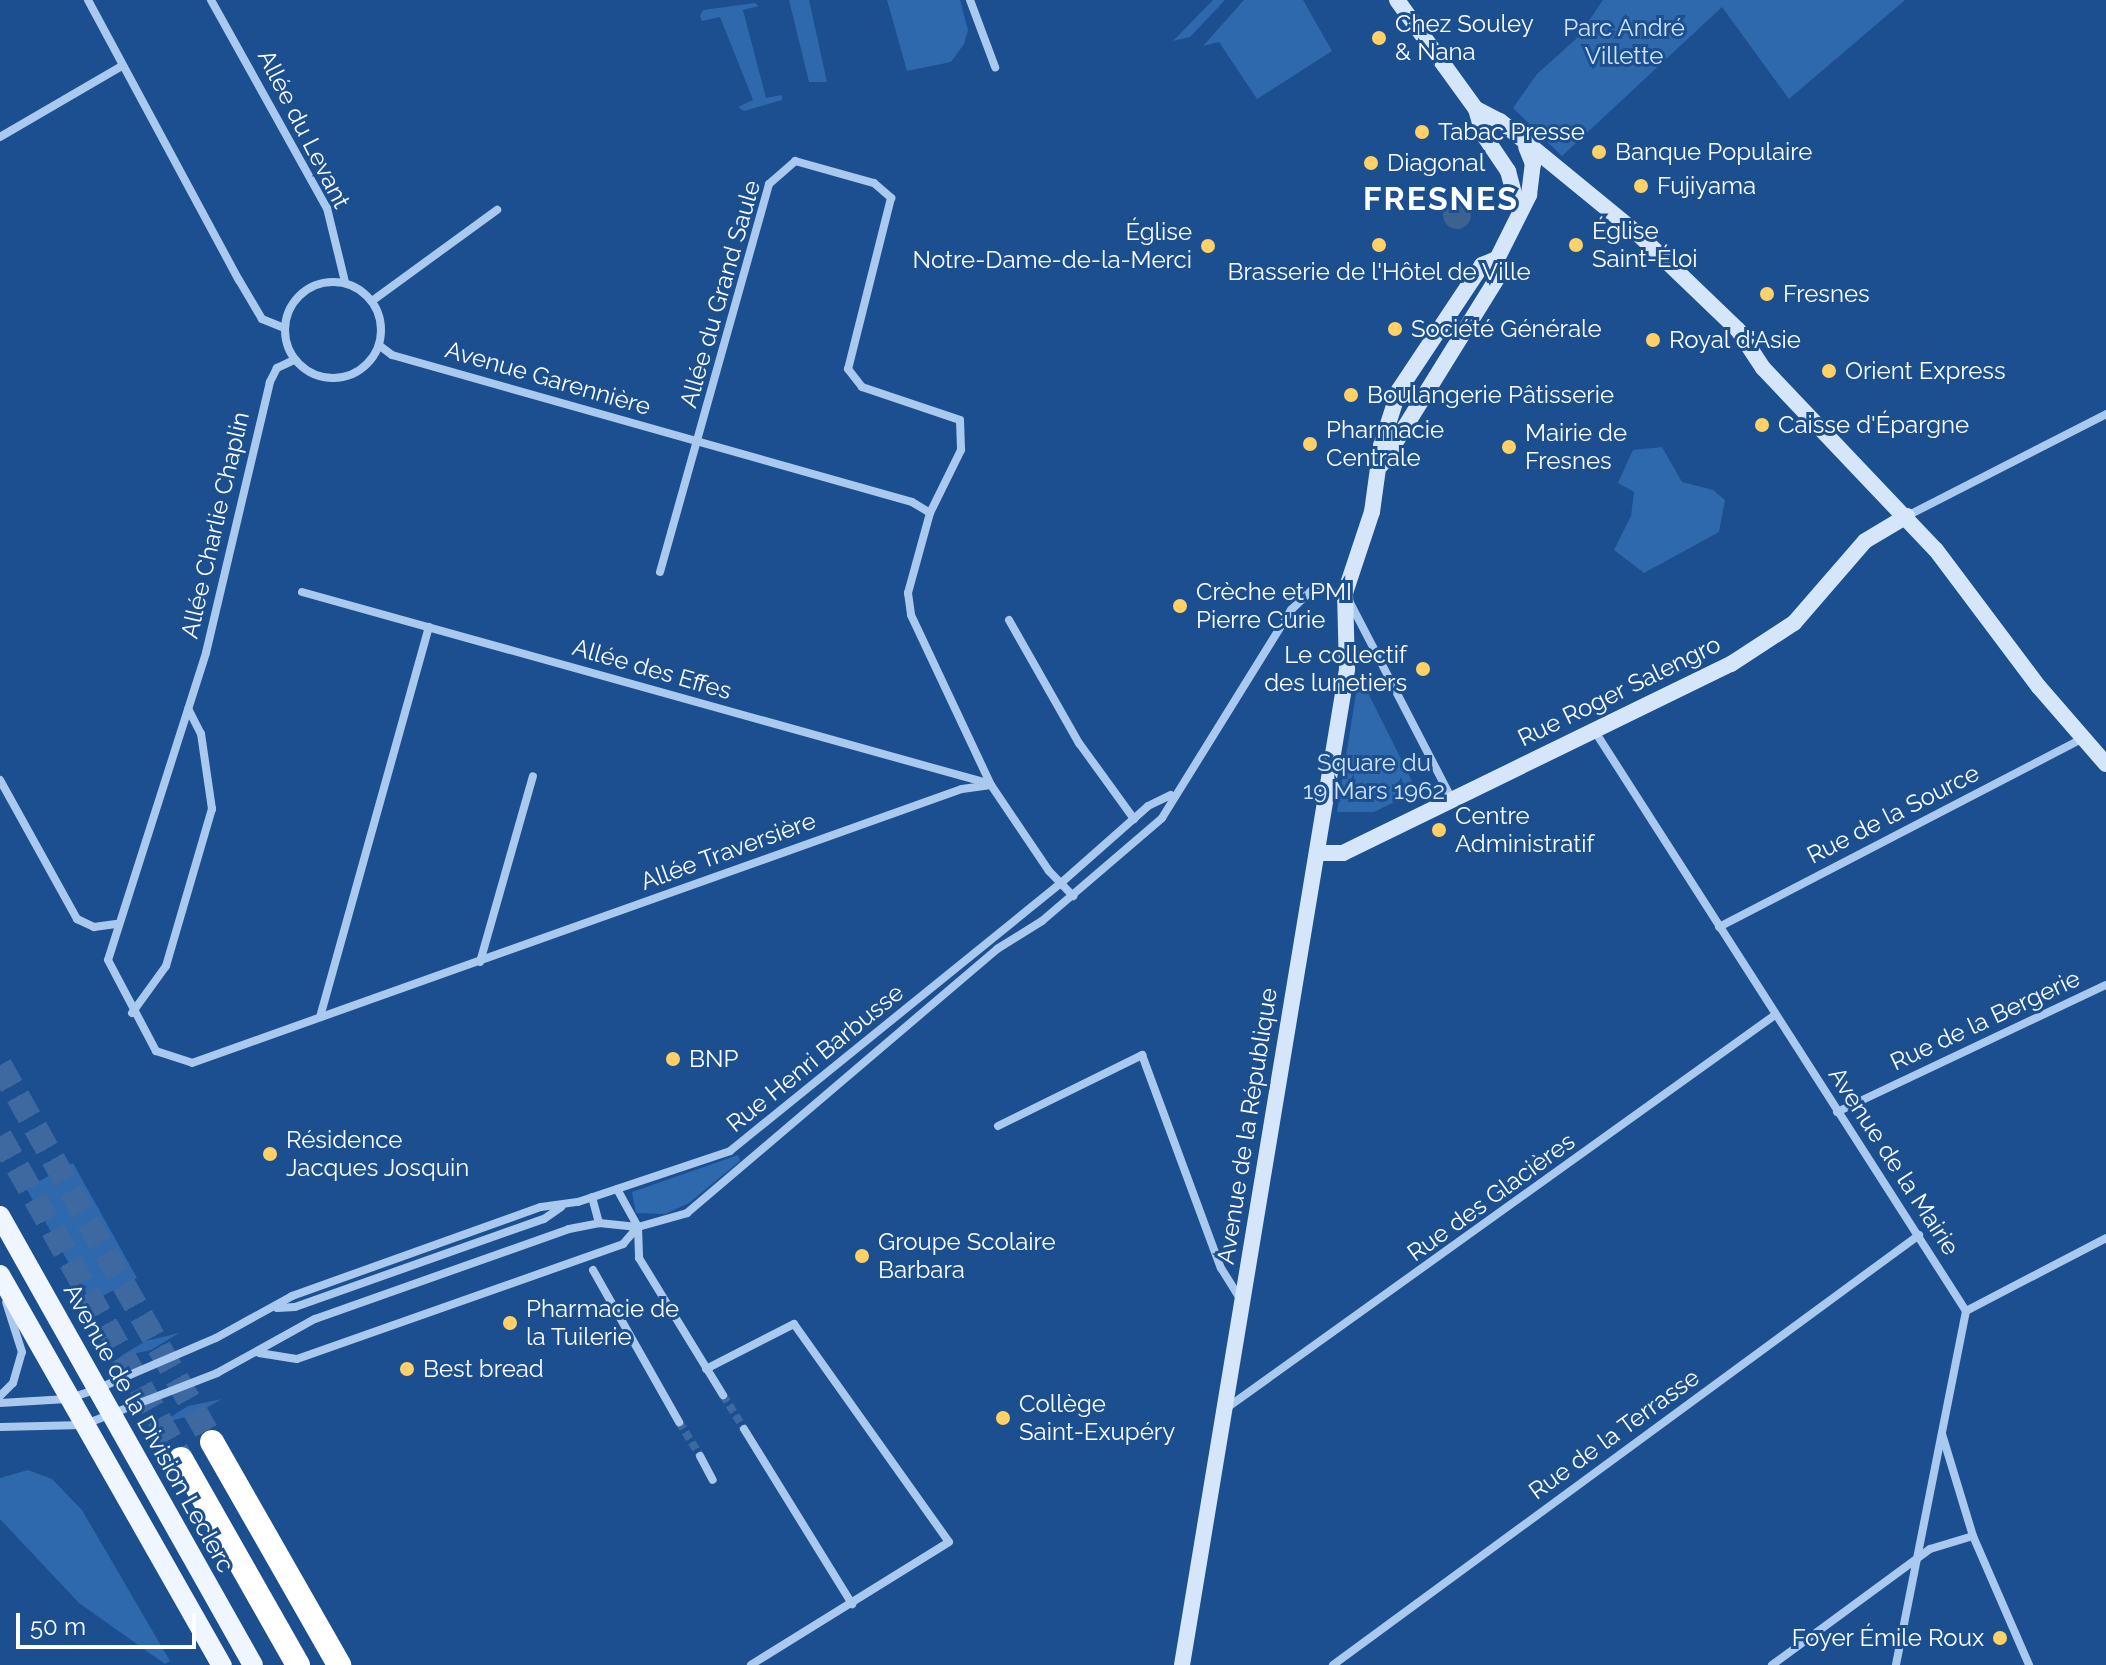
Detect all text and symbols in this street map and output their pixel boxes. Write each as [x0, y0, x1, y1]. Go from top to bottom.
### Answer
place label: Chez Souley & Nana [1395, 10, 1534, 66]
park label: Parc André Villette [1563, 14, 1685, 70]
marker: Chez Souley & Nana [1370, 29, 1388, 47]
street label: Allée du Levant [252, 45, 356, 213]
place label: Tabac Presse [1438, 118, 1585, 146]
marker: Tabac Presse [1413, 123, 1431, 141]
place label: Banque Populaire [1615, 138, 1812, 166]
marker: Banque Populaire [1590, 143, 1608, 161]
place label: Diagonal [1387, 149, 1485, 177]
marker: Diagonal [1362, 154, 1380, 172]
place label: Fujiyama [1657, 172, 1756, 200]
street label: Allée du Grand Saule [674, 177, 766, 411]
marker: Fujiyama [1632, 177, 1650, 195]
district label: FRESNES [1363, 180, 1519, 218]
place label: Église Saint-Éloi [1592, 217, 1698, 273]
place label: Église Notre-Dame-de-la-Merci [913, 218, 1192, 274]
marker: Brasserie de l'Hôtel de Ville [1370, 236, 1388, 254]
marker: Église Saint-Éloi [1567, 236, 1585, 254]
marker: Église Notre-Dame-de-la-Merci [1199, 237, 1217, 255]
place label: Brasserie de l'Hôtel de Ville [1227, 258, 1531, 286]
place label: Fresnes [1783, 280, 1870, 308]
marker: Fresnes [1758, 285, 1776, 303]
place label: Société Générale [1411, 315, 1602, 343]
marker: Société Générale [1386, 320, 1404, 338]
place label: Royal d'Asie [1669, 326, 1802, 354]
marker: Royal d'Asie [1644, 331, 1662, 349]
street label: Avenue Garennière [442, 335, 654, 421]
place label: Orient Express [1845, 357, 2006, 385]
marker: Orient Express [1820, 362, 1838, 380]
place label: Boulangerie Pâtisserie [1367, 381, 1614, 409]
marker: Boulangerie Pâtisserie [1342, 386, 1360, 404]
street label: Allée Charlie Chaplin [175, 409, 255, 641]
place label: Caisse d'Épargne [1778, 411, 1969, 439]
place label: Pharmacie Centrale [1326, 416, 1444, 472]
marker: Caisse d'Épargne [1753, 416, 1771, 434]
place label: Mairie de Fresnes [1525, 419, 1627, 475]
marker: Pharmacie Centrale [1301, 435, 1319, 453]
marker: Mairie de Fresnes [1500, 438, 1518, 456]
place label: Crèche et PMI Pierre Curie [1196, 578, 1352, 634]
marker: Crèche et PMI Pierre Curie [1171, 597, 1189, 615]
street label: Rue Roger Salengro [1513, 629, 1725, 753]
street label: Allée des Effes [569, 633, 735, 705]
place label: Le collectif des lunetiers [1264, 641, 1407, 697]
marker: Le collectif des lunetiers [1414, 660, 1432, 678]
park label: Square du 19 Mars 1962 [1303, 749, 1445, 805]
street label: Rue de la Source [1802, 758, 1984, 870]
place label: Centre Administratif [1455, 802, 1594, 858]
street label: Allée Traversière [636, 806, 820, 896]
marker: Centre Administratif [1430, 821, 1448, 839]
street label: Rue de la Bergerie [1886, 963, 2084, 1077]
street label: Rue Henri Barbusse [721, 978, 909, 1138]
street label: Avenue de la République [1211, 986, 1283, 1266]
place label: BNP [689, 1045, 738, 1073]
marker: BNP [664, 1050, 682, 1068]
street label: Avenue de la Mairie [1823, 1062, 1965, 1260]
place label: Résidence Jacques Josquin [286, 1126, 470, 1182]
street label: Rue des Glacières [1402, 1127, 1580, 1267]
marker: Résidence Jacques Josquin [261, 1145, 279, 1163]
place label: Groupe Scolaire Barbara [878, 1228, 1056, 1284]
marker: Groupe Scolaire Barbara [853, 1247, 871, 1265]
street label: Avenue de la Division Leclerc [57, 1279, 241, 1577]
place label: Pharmacie de la Tuilerie [526, 1295, 679, 1351]
marker: Pharmacie de la Tuilerie [501, 1314, 519, 1332]
place label: Best bread [423, 1355, 544, 1383]
marker: Best bread [398, 1360, 416, 1378]
street label: Rue de la Terrasse [1523, 1362, 1705, 1506]
place label: Collège Saint-Exupéry [1019, 1390, 1175, 1446]
marker: Collège Saint-Exupéry [994, 1409, 1012, 1427]
scale bar [20, 1597, 200, 1647]
text: 50 m [30, 1612, 86, 1641]
place label: Foyer Émile Roux [1791, 1624, 1984, 1652]
marker: Foyer Émile Roux [1991, 1629, 2009, 1647]

